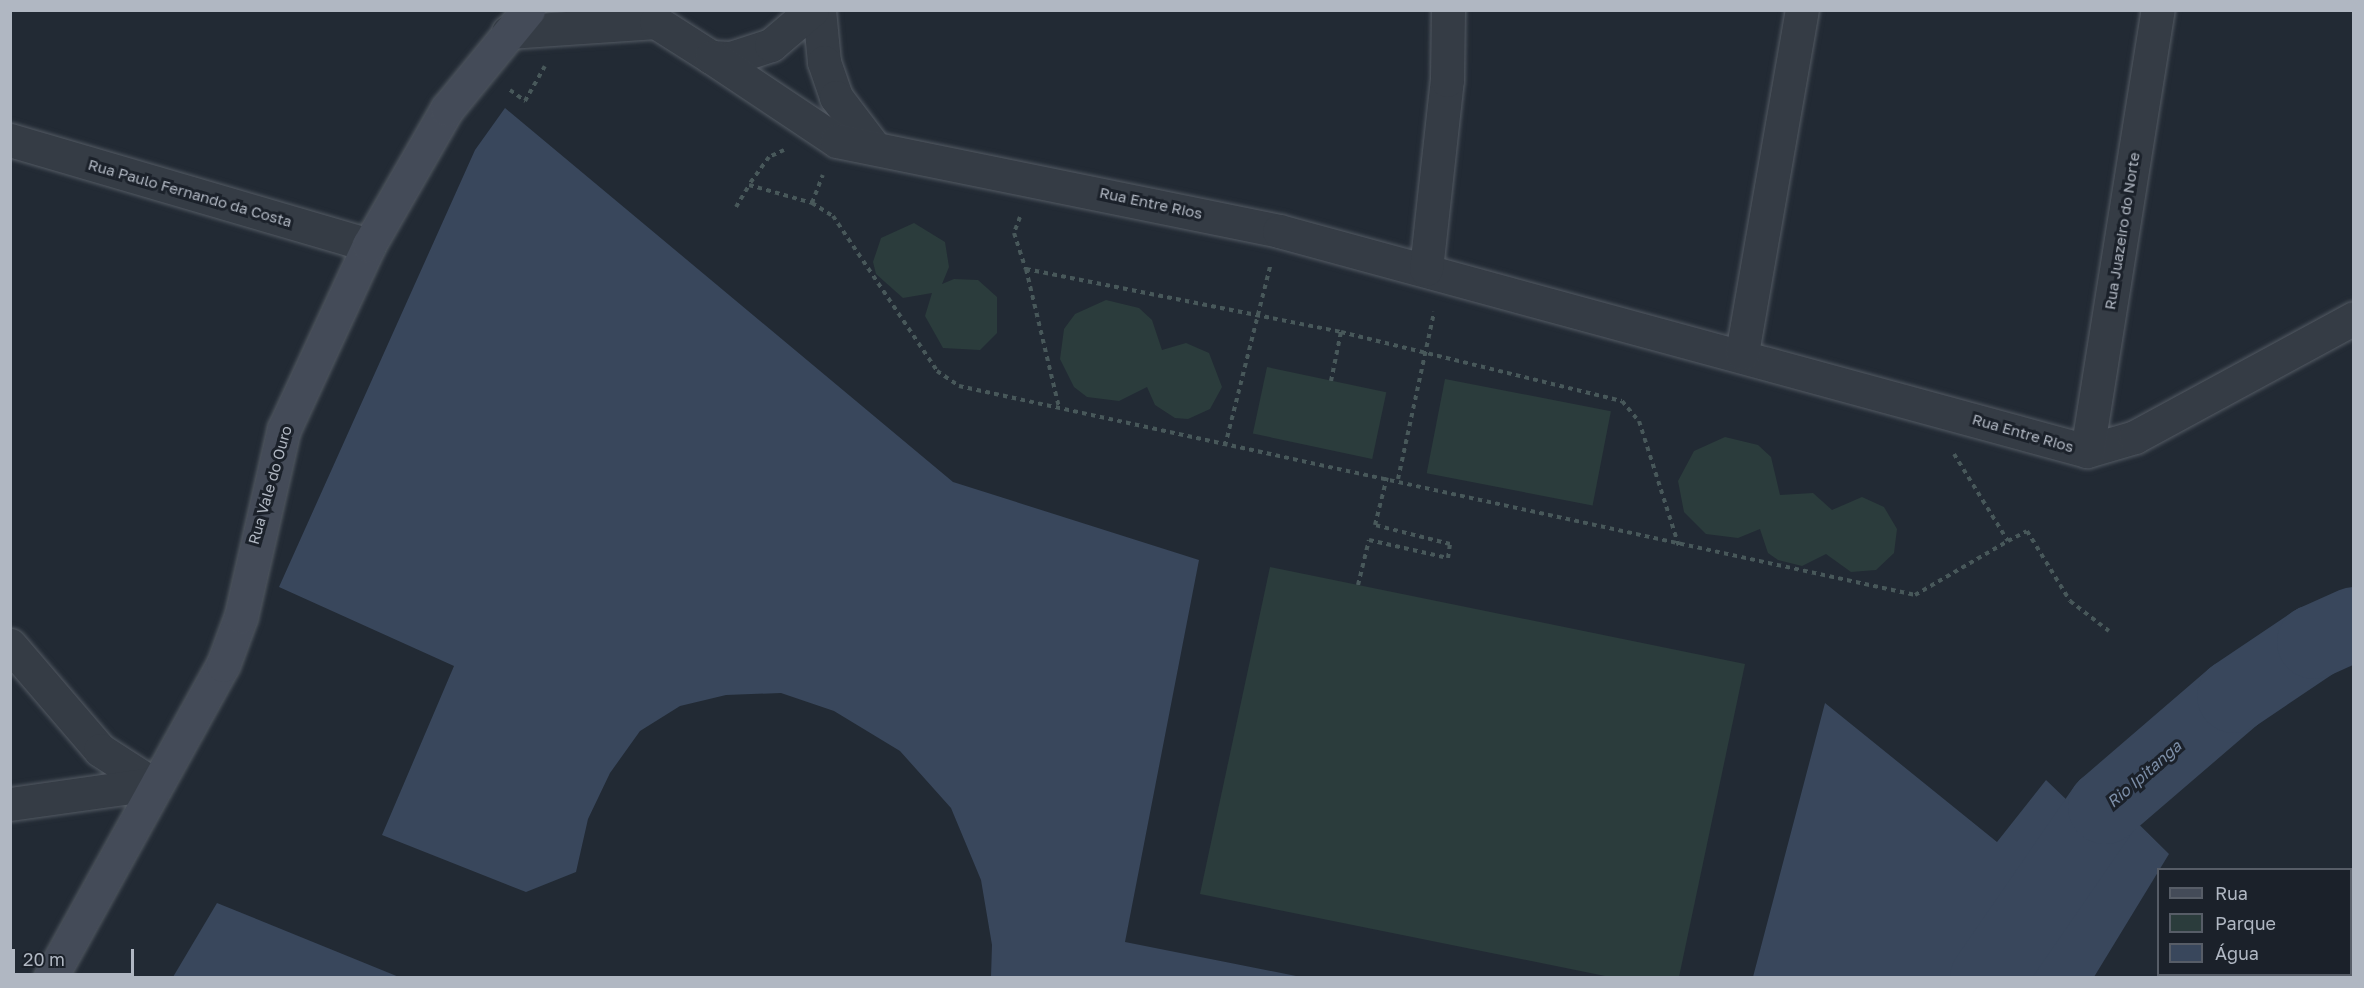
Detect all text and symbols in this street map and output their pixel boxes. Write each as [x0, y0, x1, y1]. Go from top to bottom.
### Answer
street label: Rua Juazeiro do Norte [2101, 151, 2143, 311]
street label: Rua Paulo Fernando da Costa [86, 155, 294, 231]
street label: Rua Entre Rios [1098, 183, 1204, 223]
street label: Rua Entre Rios [1970, 410, 2076, 456]
street label: Rua Vale do Ouro [244, 424, 296, 546]
water label: Rio Ipitanga [2103, 737, 2185, 811]
legend [2157, 868, 2352, 976]
text: Rua [2215, 882, 2248, 904]
text: Parque [2215, 912, 2276, 934]
scale bar [15, 937, 136, 975]
text: Água [2215, 942, 2259, 964]
text: 20 m [23, 948, 65, 970]

